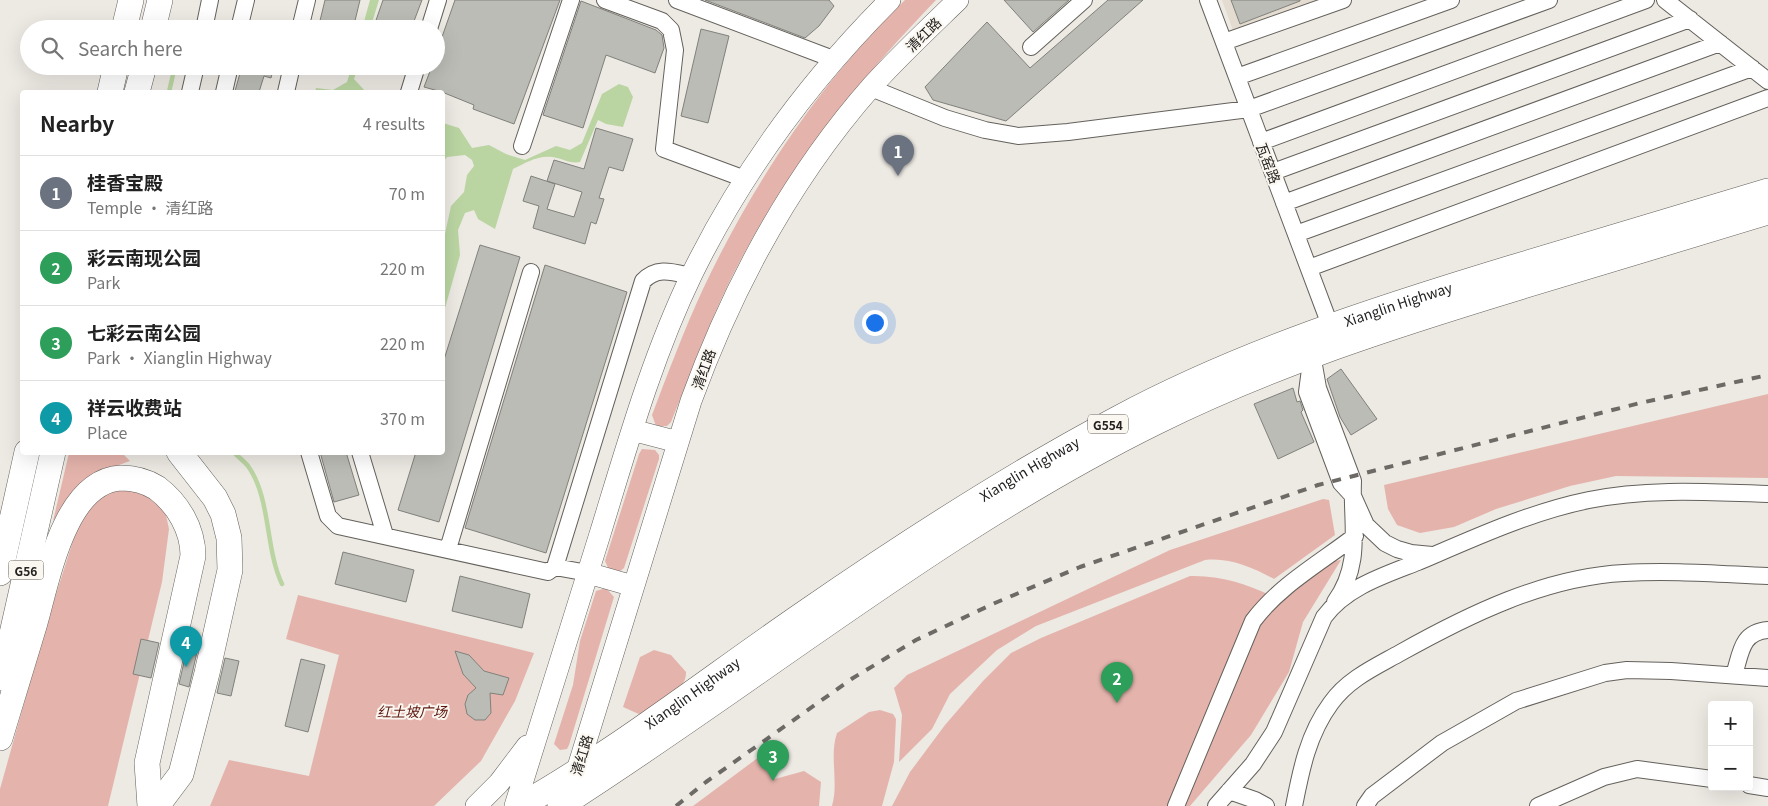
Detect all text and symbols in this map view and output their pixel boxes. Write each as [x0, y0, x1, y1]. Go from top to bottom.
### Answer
street label: 清红路 [901, 12, 945, 56]
search box [20, 20, 445, 75]
icon: search [38, 34, 66, 62]
text: Search here [78, 34, 182, 61]
text: Nearby [40, 108, 114, 138]
text: 4 results [363, 111, 425, 135]
pin: 1 [882, 135, 914, 176]
street label: 瓦窑路 [1252, 140, 1286, 186]
text: 桂香宝殿 [87, 168, 163, 195]
text: 1 [51, 181, 61, 205]
text: 70 m [389, 181, 425, 205]
text: Temple · 清红路 [87, 195, 214, 219]
text: 彩云南现公园 [87, 243, 201, 270]
text: 2 [51, 256, 61, 280]
text: 220 m [380, 256, 425, 280]
text: Park [87, 270, 120, 294]
street label: Xianglin Highway [1341, 277, 1455, 331]
your location [862, 310, 888, 336]
text: 七彩云南公园 [87, 318, 201, 345]
text: 3 [51, 331, 61, 355]
text: 220 m [380, 331, 425, 355]
text: Park · Xianglin Highway [87, 345, 272, 369]
street label: 清红路 [686, 346, 720, 392]
text: 祥云收费站 [87, 393, 182, 420]
text: 4 [51, 406, 61, 430]
text: 370 m [380, 406, 425, 430]
road number: G554 [1088, 414, 1128, 434]
text: Place [87, 420, 127, 444]
street label: Xianglin Highway [975, 431, 1083, 506]
road number: G56 [8, 560, 44, 580]
pin: 4 [170, 626, 202, 667]
street label: Xianglin Highway [640, 651, 744, 733]
pin: 2 [1101, 662, 1133, 703]
park label: 红土坡广场 [377, 701, 448, 721]
map controls [1708, 701, 1753, 791]
button: + [1708, 701, 1753, 746]
street label: 清红路 [565, 732, 597, 778]
pin: 3 [757, 740, 789, 781]
button: − [1708, 746, 1753, 791]

